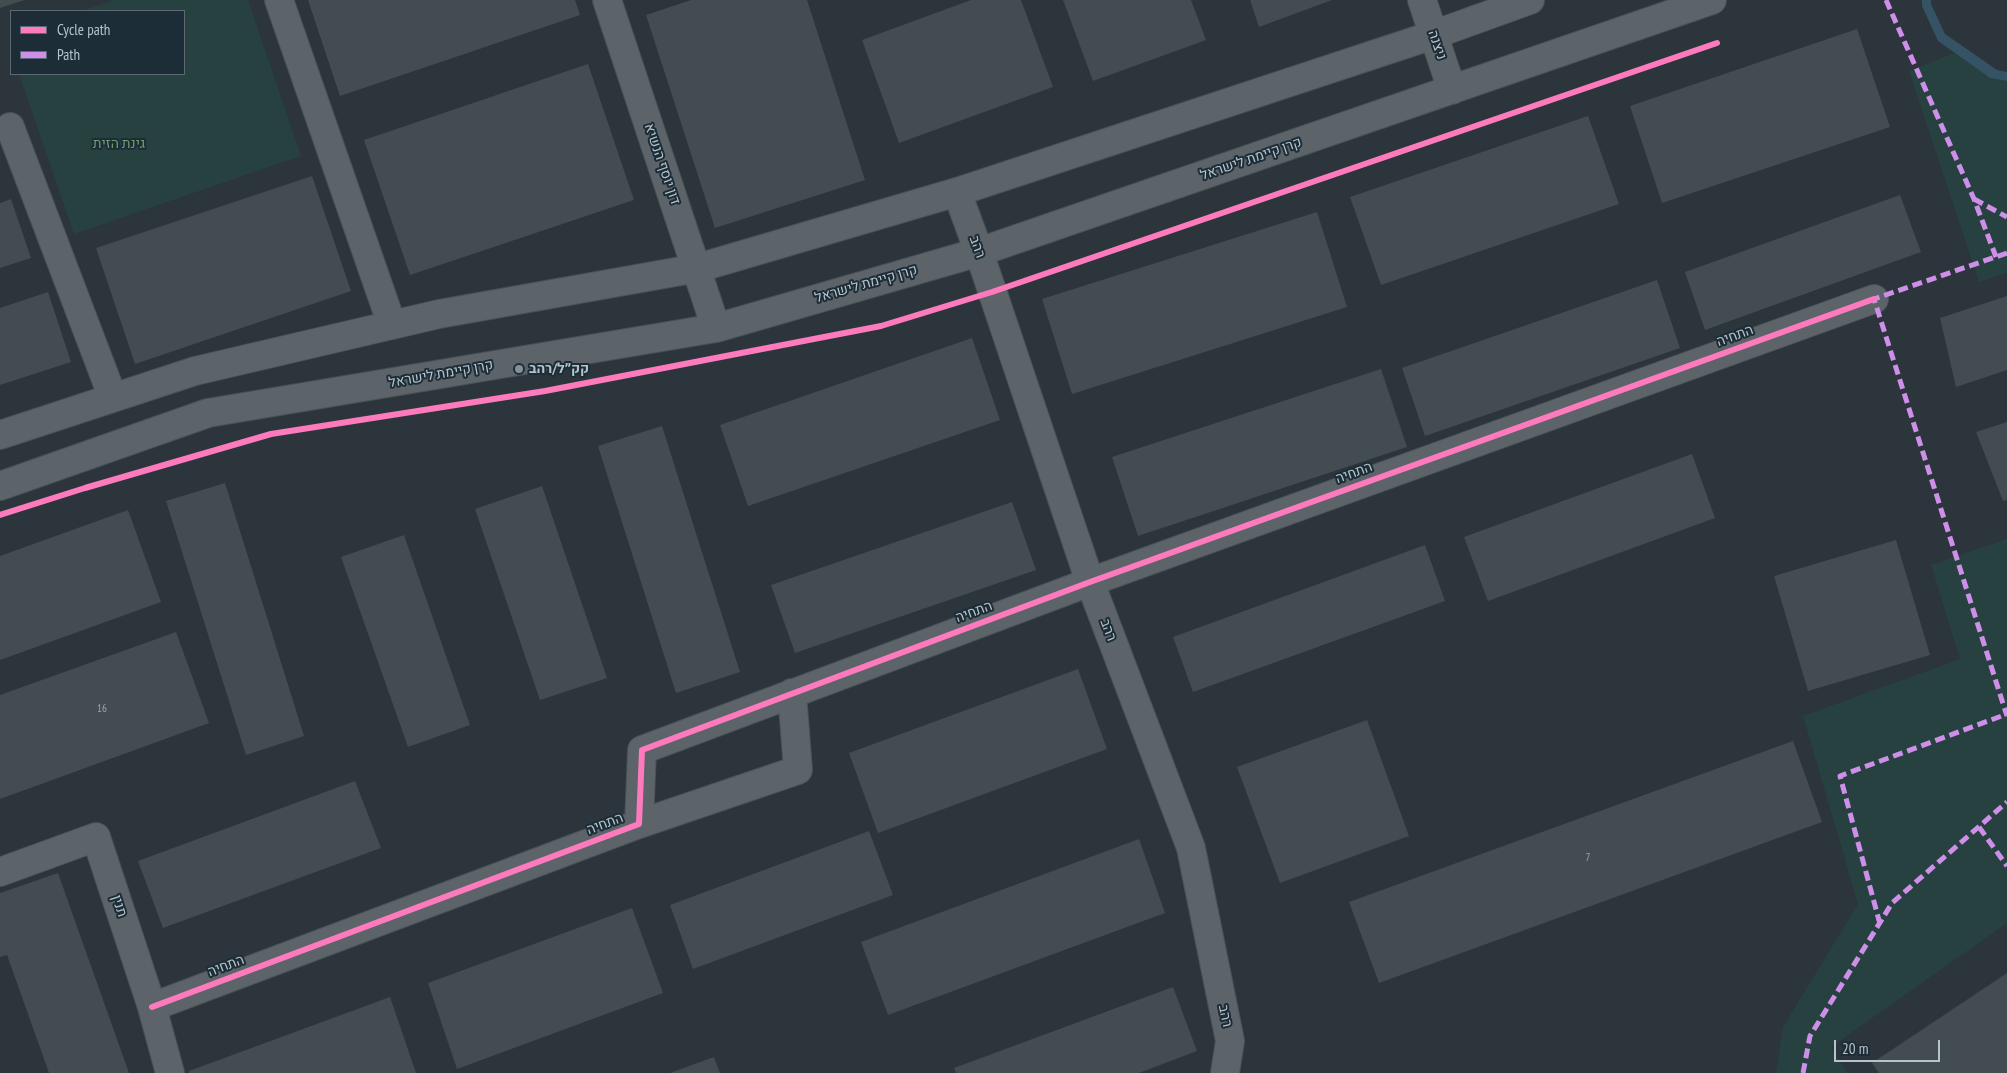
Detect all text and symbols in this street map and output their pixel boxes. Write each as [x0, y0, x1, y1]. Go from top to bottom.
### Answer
legend [10, 10, 185, 75]
text: Cycle path [57, 20, 110, 39]
street label: ניצנה [1424, 28, 1450, 62]
text: Path [57, 45, 80, 64]
street label: דון יוסף הנשיא [640, 121, 684, 207]
street label: קרן קיימת לישראל [1198, 134, 1304, 184]
park label: גינת הזית [93, 136, 145, 152]
street label: רהב [965, 234, 989, 260]
street label: קרן קיימת לישראל [813, 261, 919, 307]
street label: התחיה [1714, 322, 1756, 350]
street label: קרן קיימת לישראל [387, 357, 495, 391]
place label: קק״ל/רהב [529, 361, 589, 377]
marker: קק״ל/רהב [513, 363, 525, 375]
street label: התחיה [1333, 459, 1375, 487]
street label: התחיה [953, 598, 995, 626]
street label: רהב [1096, 616, 1120, 644]
house number: 16 [97, 702, 107, 716]
street label: התחיה [584, 809, 626, 839]
house number: 7 [1586, 851, 1590, 865]
street label: תנין [108, 893, 130, 919]
street label: התחיה [205, 951, 247, 981]
street label: רהב [1214, 1003, 1236, 1029]
scale bar [1837, 1030, 1943, 1062]
text: 20 m [1842, 1039, 1868, 1058]

